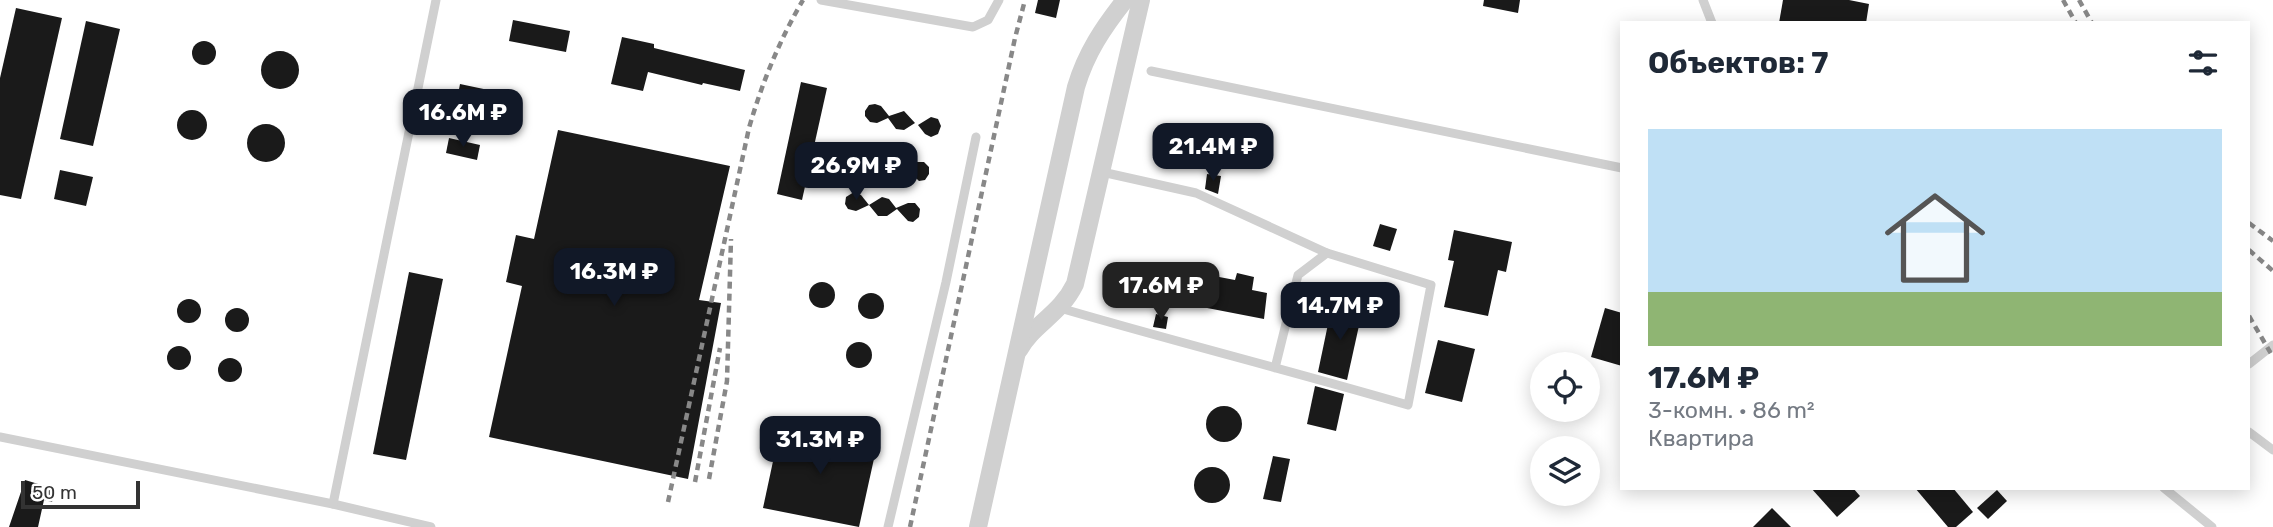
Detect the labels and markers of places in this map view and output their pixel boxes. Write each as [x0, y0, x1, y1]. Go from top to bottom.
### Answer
pin: 16.6M ₽ [398, 90, 528, 149]
pin: 21.4M ₽ [1148, 124, 1278, 183]
pin: 26.9M ₽ [791, 142, 921, 202]
pin: 16.3M ₽ [549, 248, 679, 308]
pin: 17.6M ₽ [1096, 262, 1226, 322]
pin: 14.7M ₽ [1275, 282, 1405, 342]
pin: 31.3M ₽ [755, 416, 885, 476]

